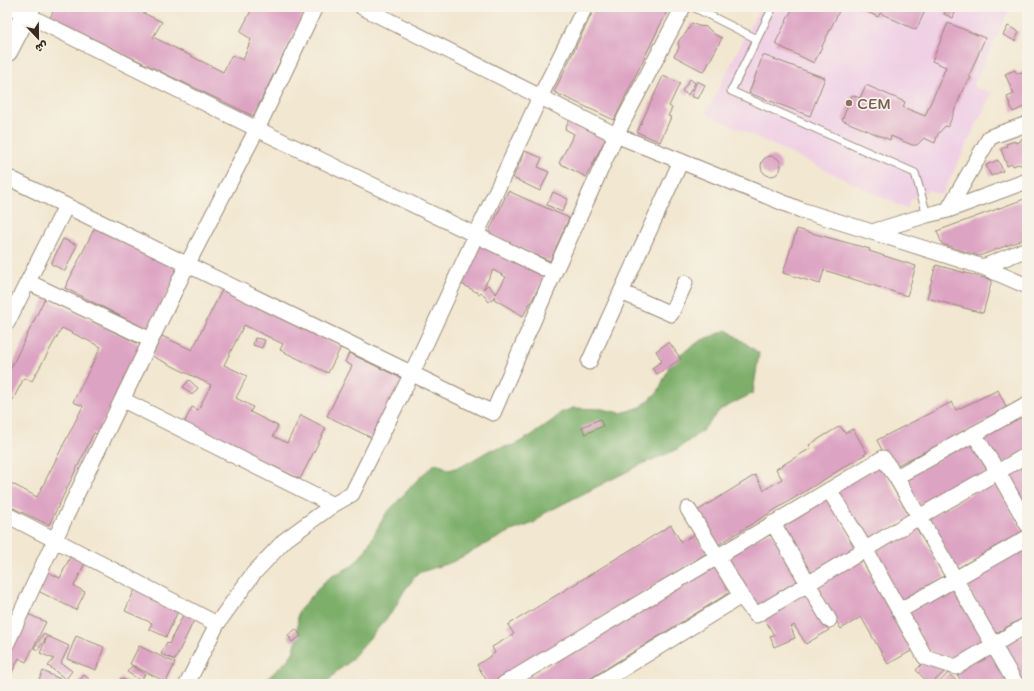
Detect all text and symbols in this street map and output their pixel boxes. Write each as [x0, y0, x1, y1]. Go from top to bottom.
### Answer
north arrow [18, 18, 58, 58]
text: ش [34, 39, 50, 55]
place label: CEM [857, 93, 891, 113]
marker: CEM [844, 98, 854, 108]

